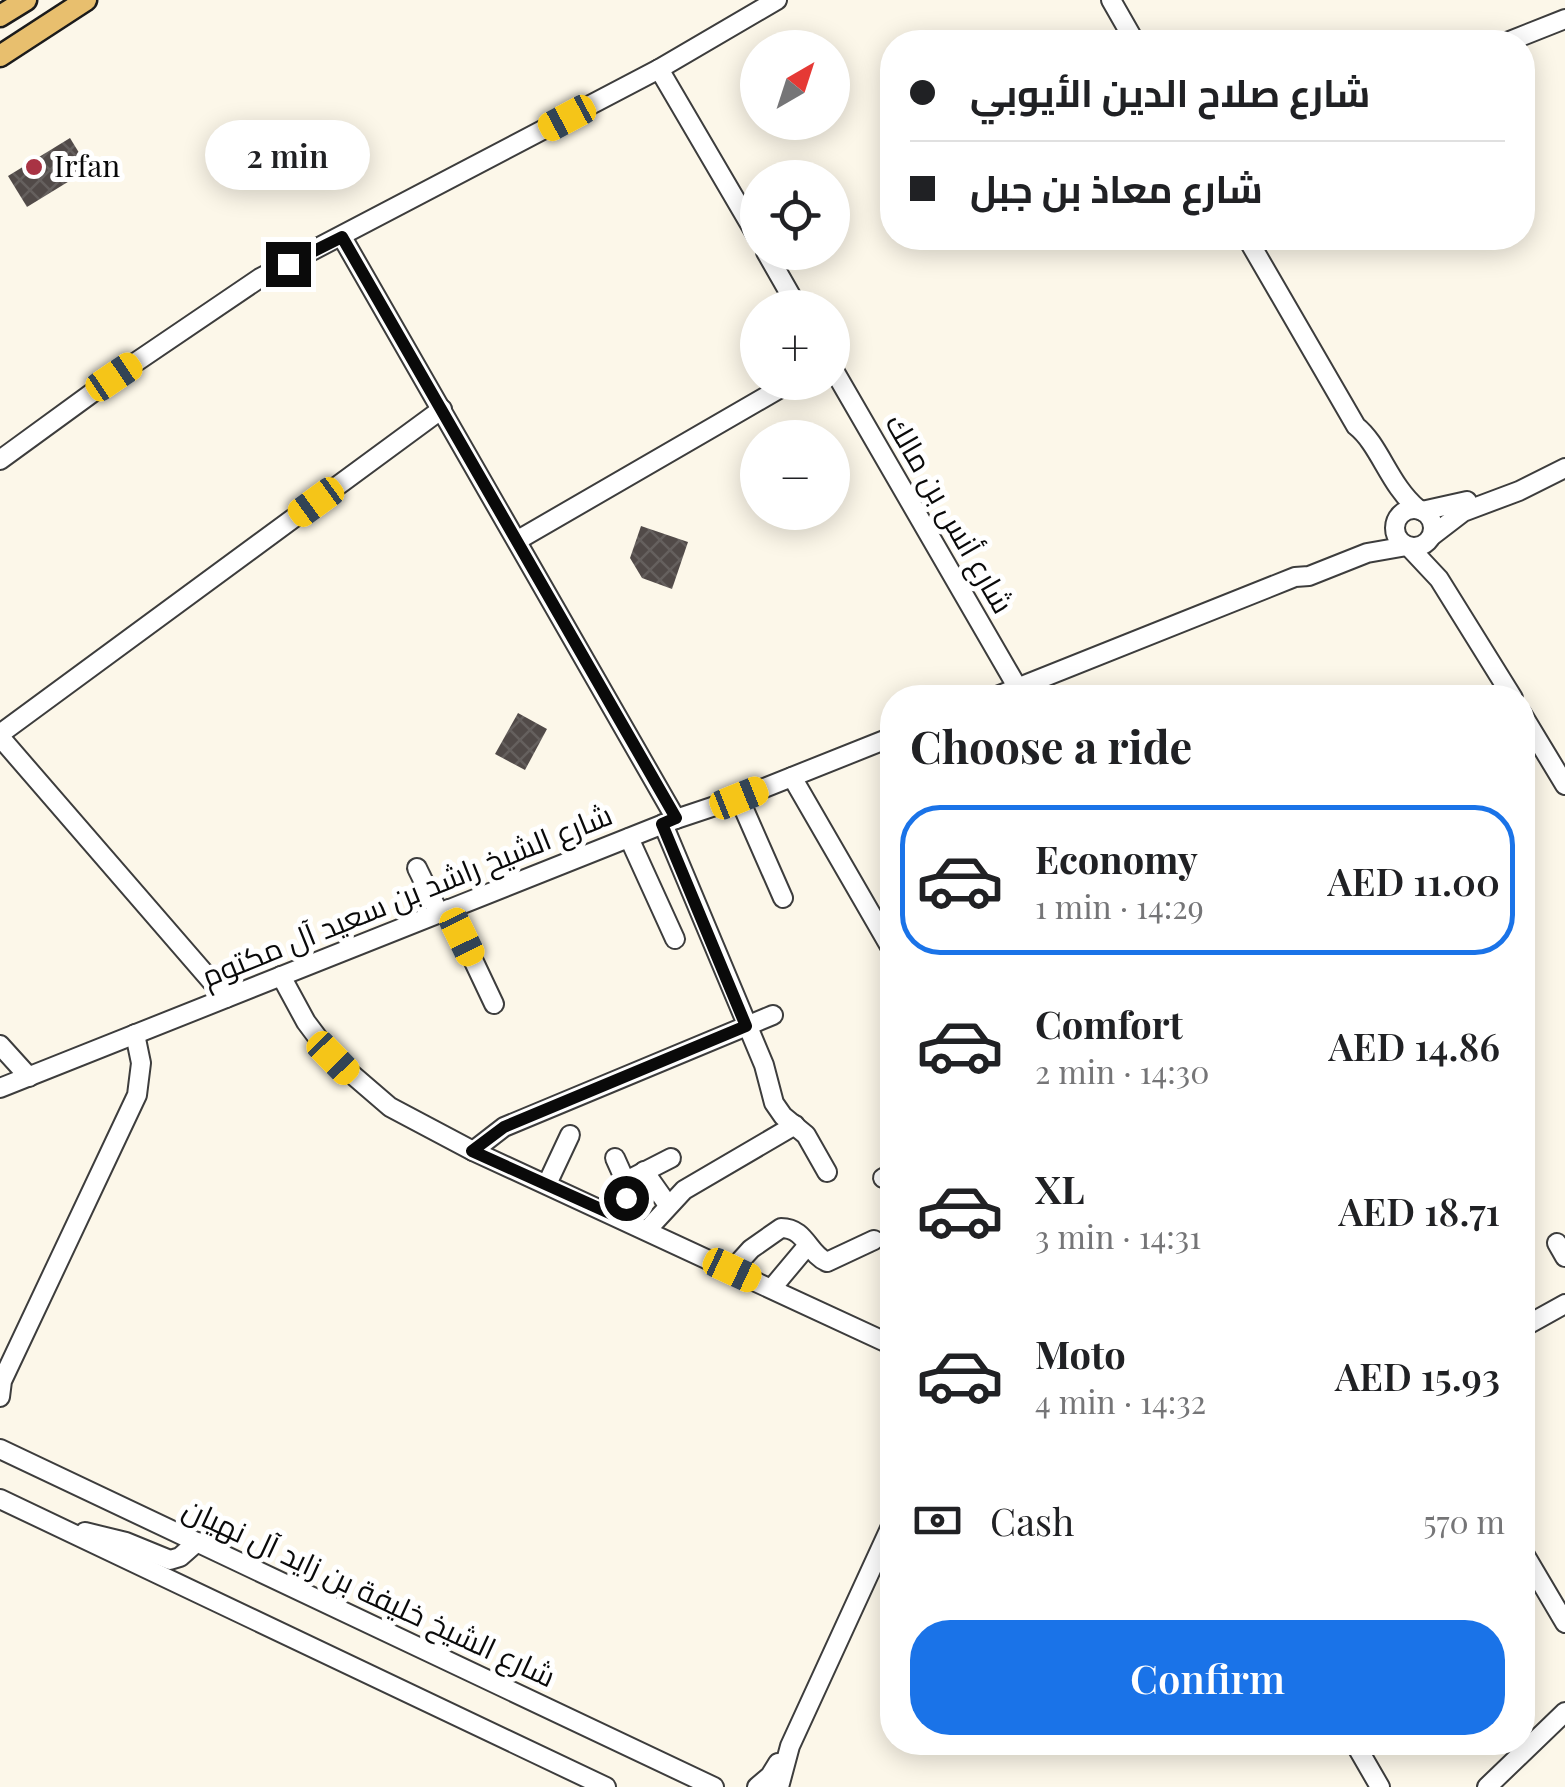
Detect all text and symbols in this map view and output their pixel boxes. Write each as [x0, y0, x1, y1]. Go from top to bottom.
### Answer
north arrow [740, 30, 850, 140]
map controls [740, 30, 850, 530]
text: شارع صلاح الدين الأيوبي [970, 66, 1370, 117]
car [533, 91, 601, 145]
callout: 2 min [206, 119, 370, 189]
text: 2 min [247, 133, 328, 176]
place label: Irfan [54, 145, 120, 185]
marker: Irfan [23, 156, 45, 178]
button: locate [740, 160, 850, 270]
text: شارع معاذ بن جبل [970, 162, 1263, 213]
route end [266, 242, 311, 287]
button: + [740, 290, 850, 400]
car [81, 348, 147, 406]
street label: شارع أنس بن مالك [876, 406, 1024, 621]
button: − [740, 420, 850, 530]
car [283, 472, 349, 532]
text: Choose a ride [910, 715, 1192, 775]
car [706, 773, 772, 823]
street label: شارع الشيخ راشد بن سعيد آل مكتوم [195, 793, 618, 997]
text: Economy [1035, 833, 1198, 884]
icon: car [915, 835, 1005, 925]
text: AED 11.00 [1328, 855, 1500, 906]
text: 1 min · 14:29 [1035, 884, 1204, 927]
car [435, 903, 489, 971]
text: Comfort [1035, 998, 1183, 1049]
icon: car [915, 1000, 1005, 1090]
text: AED 14.86 [1329, 1020, 1500, 1071]
car [301, 1026, 365, 1090]
text: 2 min · 14:30 [1035, 1049, 1209, 1092]
text: XL [1035, 1163, 1084, 1214]
icon: car [915, 1165, 1005, 1255]
route start [604, 1176, 649, 1221]
text: AED 18.71 [1338, 1185, 1500, 1236]
text: 3 min · 14:31 [1035, 1214, 1201, 1257]
car [698, 1244, 766, 1296]
text: Moto [1035, 1328, 1126, 1379]
icon: car [915, 1330, 1005, 1420]
text: AED 15.93 [1335, 1350, 1500, 1401]
text: 4 min · 14:32 [1035, 1379, 1206, 1422]
street label: شارع الشيخ خليفة بن زايد آل نهيان [176, 1487, 562, 1697]
icon: cash [910, 1493, 965, 1548]
text: Cash [990, 1495, 1074, 1546]
text: 570 m [1423, 1499, 1505, 1542]
button: Confirm [910, 1620, 1505, 1735]

